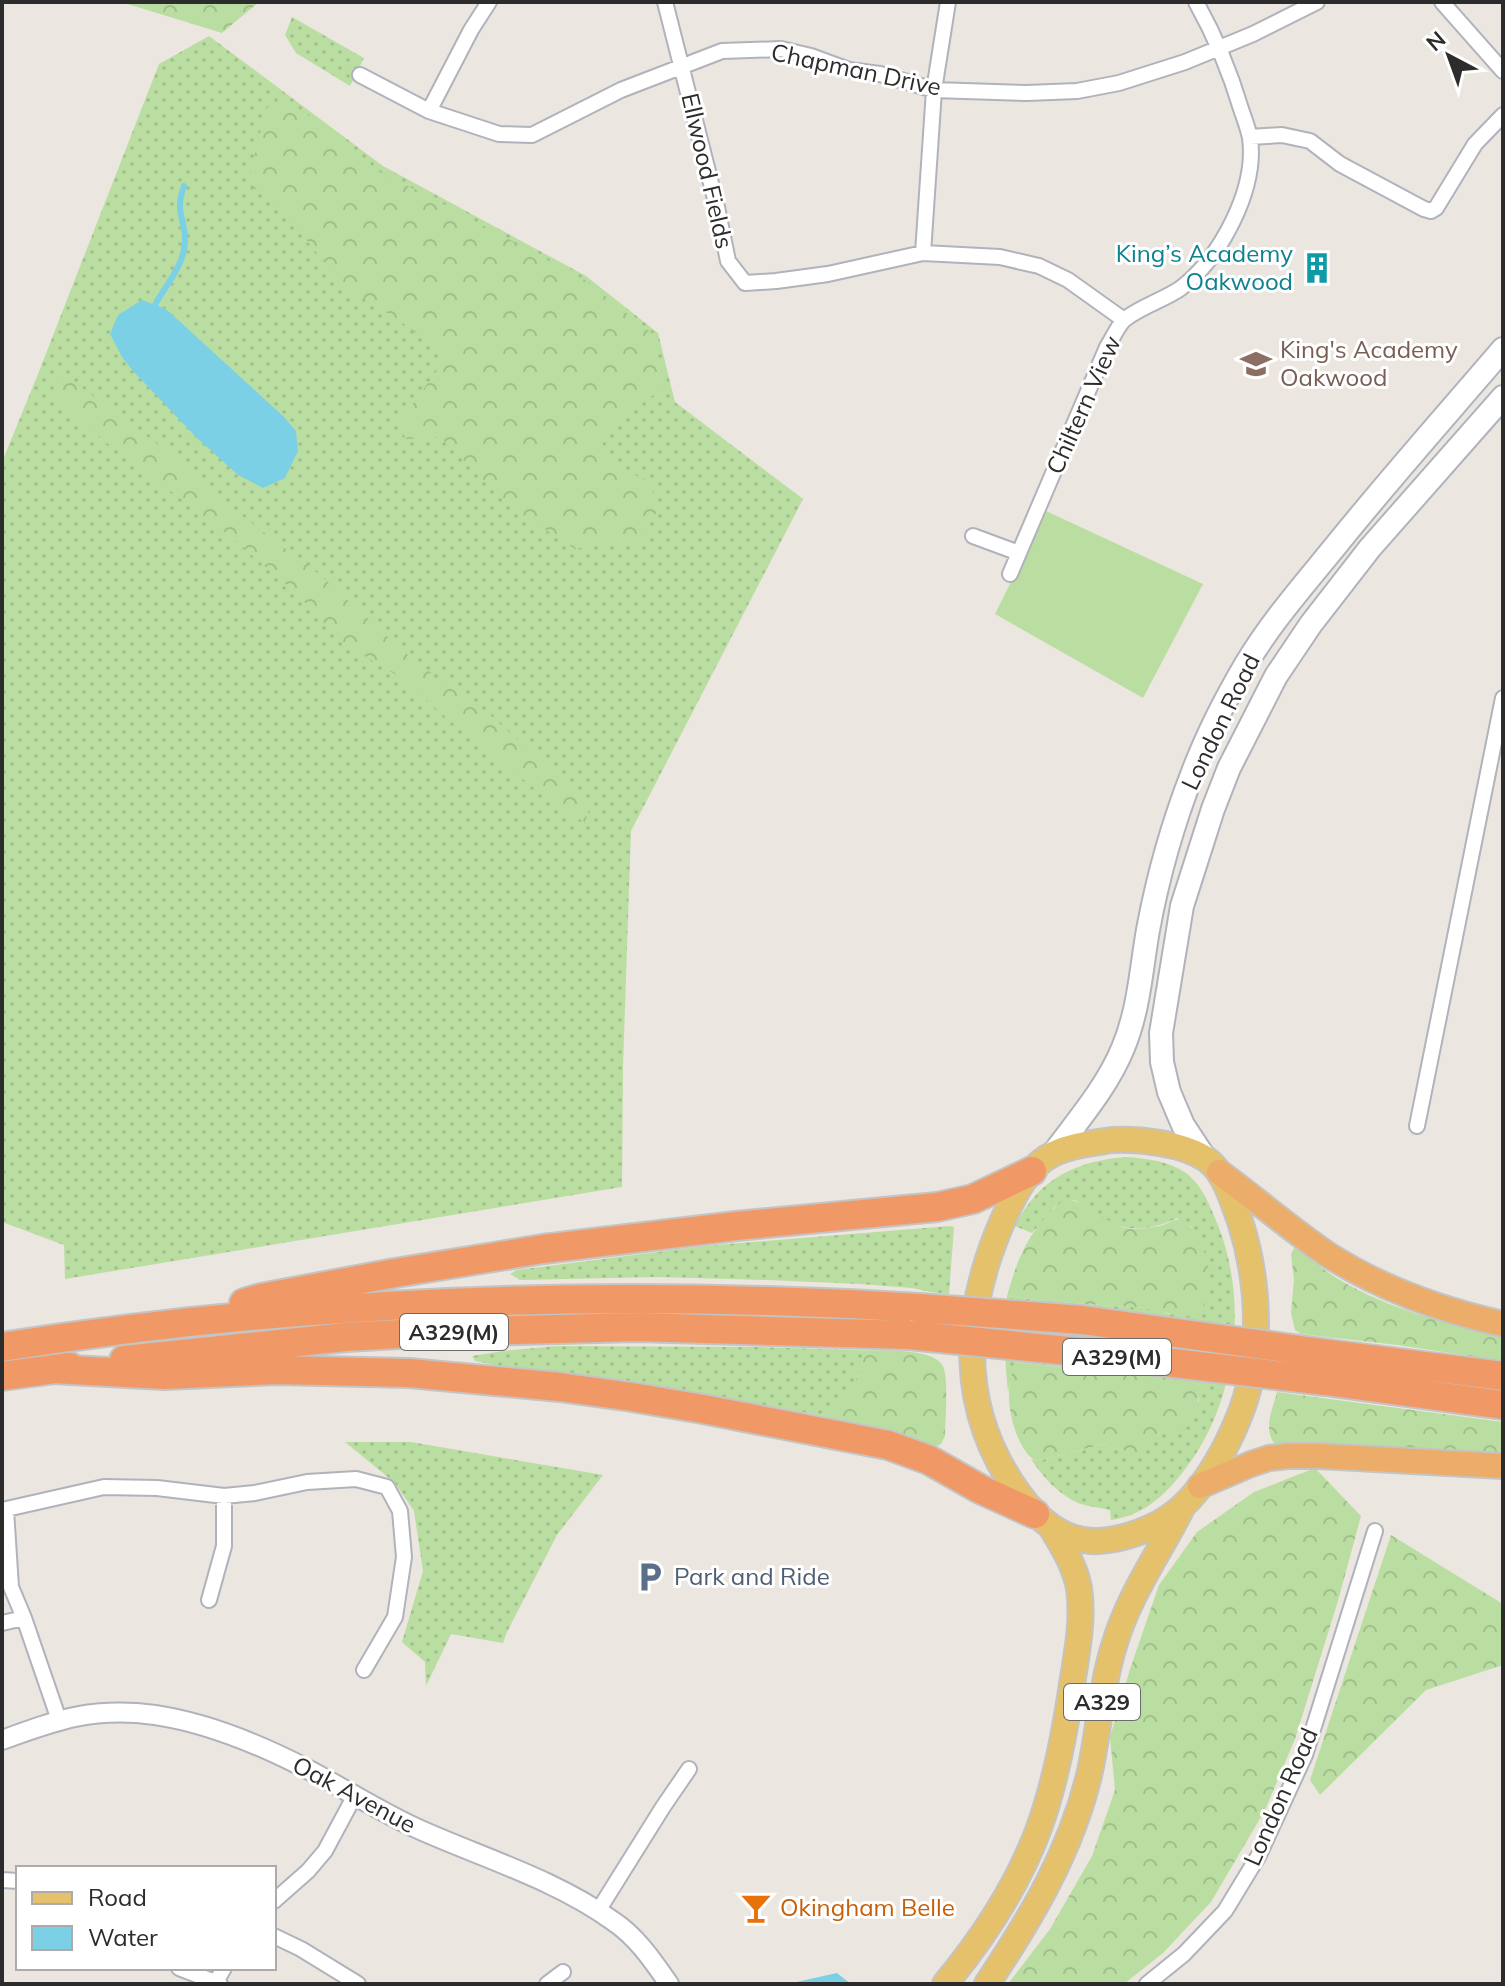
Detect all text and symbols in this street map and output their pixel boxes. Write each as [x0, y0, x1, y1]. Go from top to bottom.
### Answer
north arrow [1409, 16, 1489, 96]
text: N [1420, 25, 1451, 57]
street label: Chapman Drive [768, 36, 944, 102]
street label: Ellwood Fields [676, 90, 740, 251]
place label: King’s Academy Oakwood [1116, 238, 1293, 296]
building icon: King’s Academy Oakwood [1300, 251, 1334, 285]
street label: Chiltern View [1039, 331, 1127, 479]
place label: King's Academy Oakwood [1280, 334, 1458, 392]
school or university icon: King's Academy Oakwood [1239, 347, 1273, 381]
street label: London Road [1174, 648, 1266, 795]
road number: A329(M) [400, 1314, 508, 1350]
road number: A329(M) [1063, 1339, 1171, 1375]
parking icon: Park and Ride [633, 1560, 667, 1594]
place label: Park and Ride [674, 1561, 830, 1591]
road number: A329 [1064, 1684, 1140, 1720]
street label: London Road [1236, 1723, 1324, 1870]
street label: Oak Avenue [288, 1749, 421, 1839]
legend [16, 1866, 276, 1970]
text: Road [88, 1882, 147, 1912]
bar icon: Okingham Belle [739, 1891, 773, 1925]
place label: Okingham Belle [780, 1892, 955, 1922]
text: Water [88, 1922, 158, 1952]

